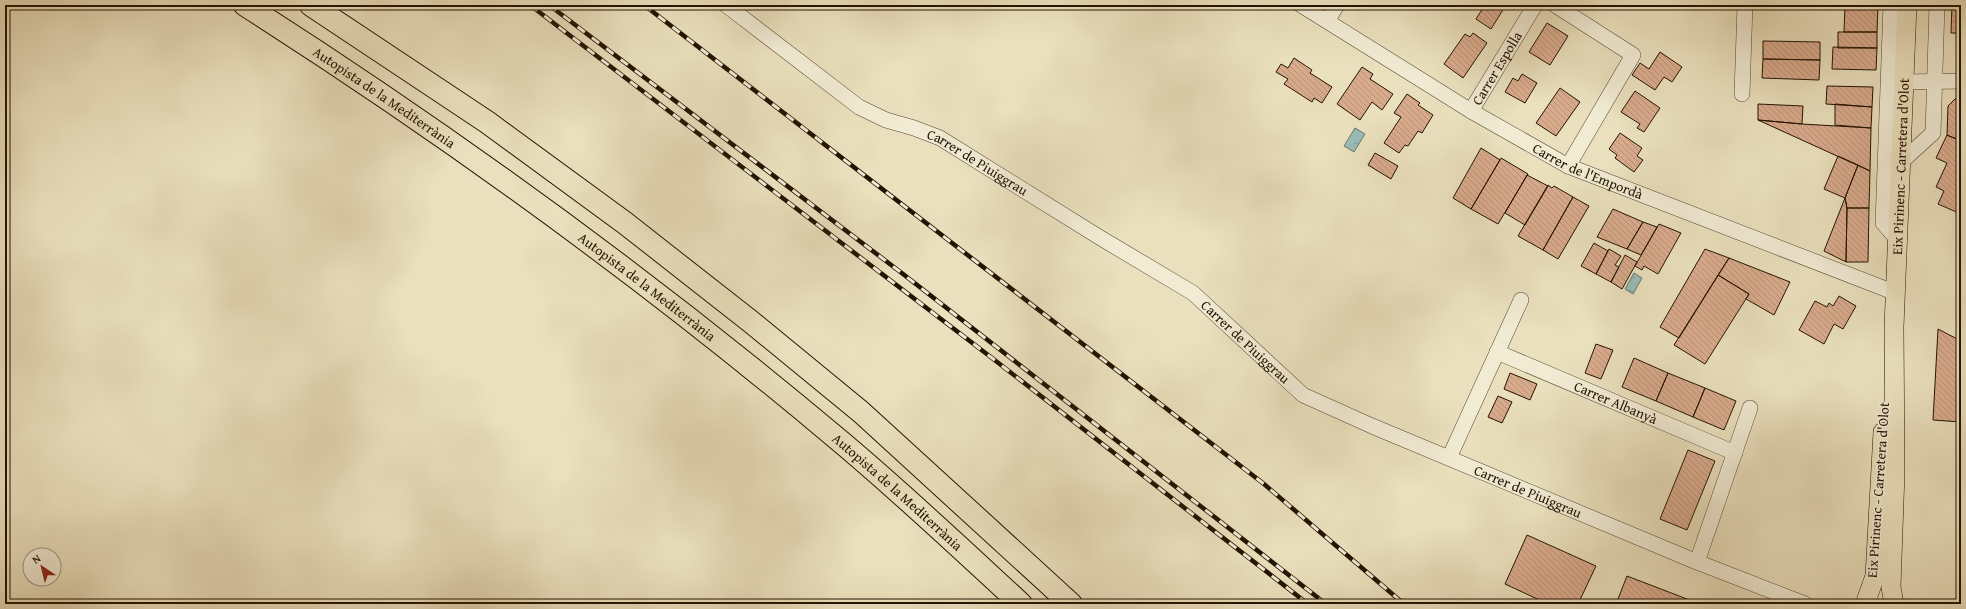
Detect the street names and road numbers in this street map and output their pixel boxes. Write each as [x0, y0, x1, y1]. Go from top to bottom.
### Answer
street label: Carrer Espolla [1467, 27, 1527, 109]
street label: Autopista de la Mediterrània [309, 42, 460, 153]
street label: Eix Pirinenc - Carretera d'Olot [1887, 78, 1914, 255]
street label: Carrer de Piuiggrau [924, 124, 1032, 201]
street label: Carrer de l'Empordà [1529, 138, 1646, 204]
street label: Autopista de la Mediterrània [574, 228, 720, 346]
street label: Carrer de Piuiggrau [1197, 295, 1295, 388]
street label: Carrer Albanyà [1571, 376, 1661, 429]
street label: Eix Pirinenc - Carretera d'Olot [1862, 401, 1894, 579]
street label: Autopista de la Mediterrània [828, 429, 967, 556]
street label: Carrer de Piuiggrau [1471, 460, 1585, 523]

